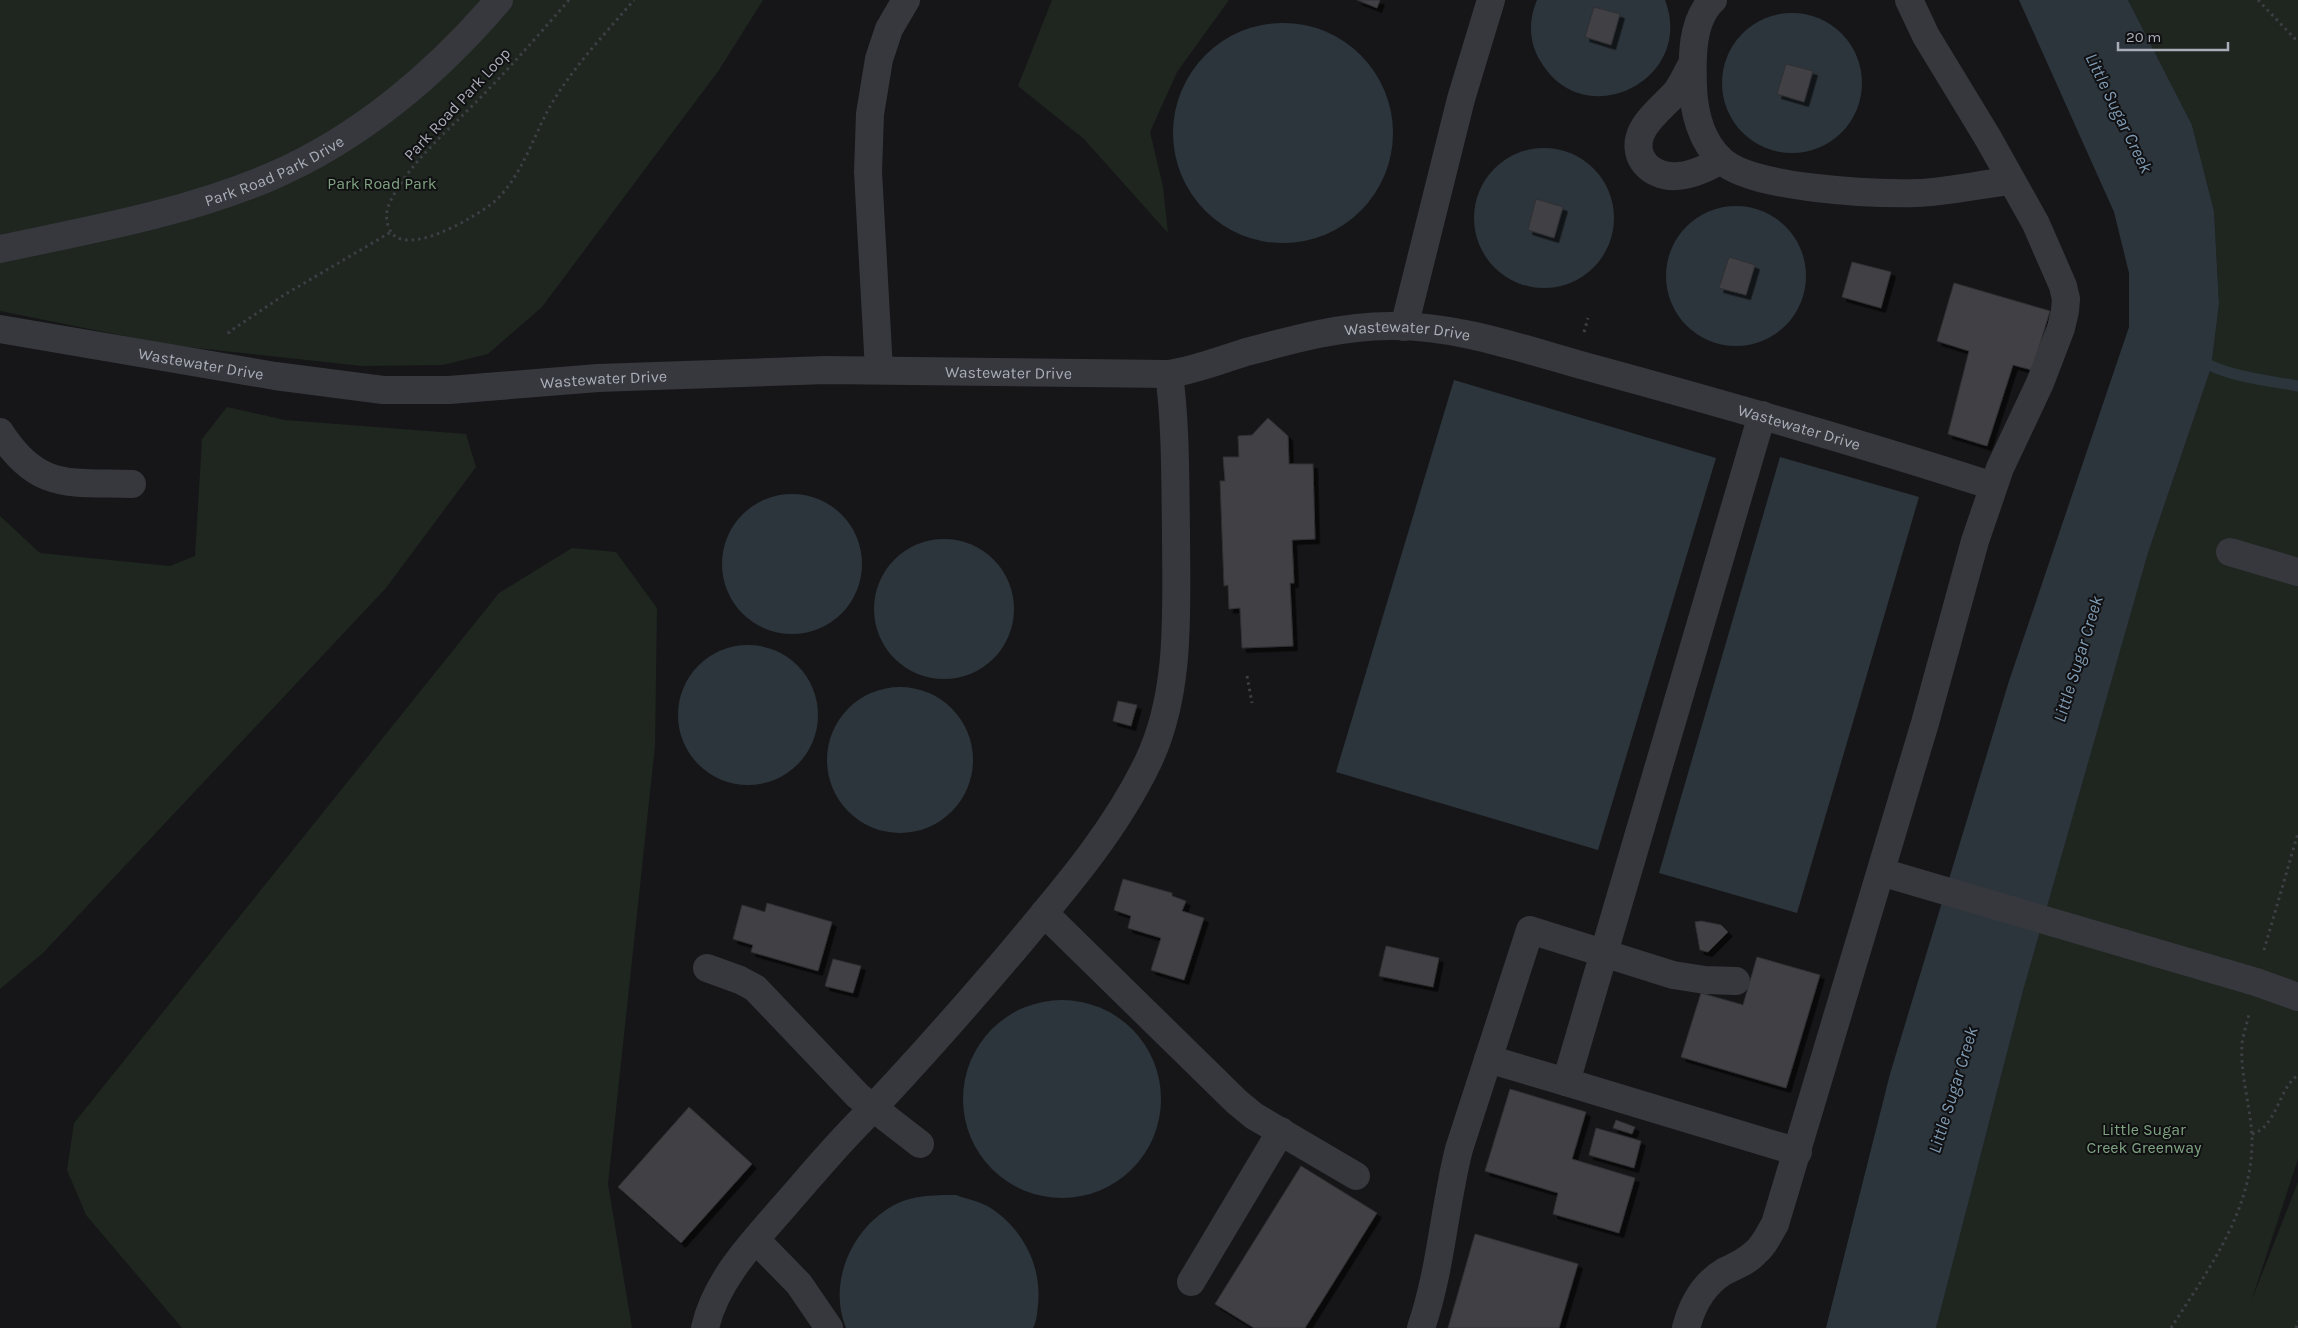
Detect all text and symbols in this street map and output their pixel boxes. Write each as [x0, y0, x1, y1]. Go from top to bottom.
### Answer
scale bar [2118, 20, 2228, 52]
text: 20 m [2126, 28, 2161, 46]
street label: Park Road Park Loop [400, 44, 514, 164]
water label: Little Sugar Creek [2080, 49, 2158, 177]
street label: Park Road Park Drive [202, 131, 347, 210]
park label: Park Road Park [327, 174, 437, 193]
street label: Wastewater Drive [1343, 316, 1472, 344]
street label: Wastewater Drive [137, 343, 265, 383]
street label: Wastewater Drive [945, 362, 1072, 382]
street label: Wastewater Drive [540, 366, 667, 392]
street label: Wastewater Drive [1736, 400, 1863, 454]
water label: Little Sugar Creek [2048, 592, 2108, 725]
water label: Little Sugar Creek [1923, 1023, 1983, 1156]
park label: Little Sugar Creek Greenway [2087, 1120, 2202, 1157]

